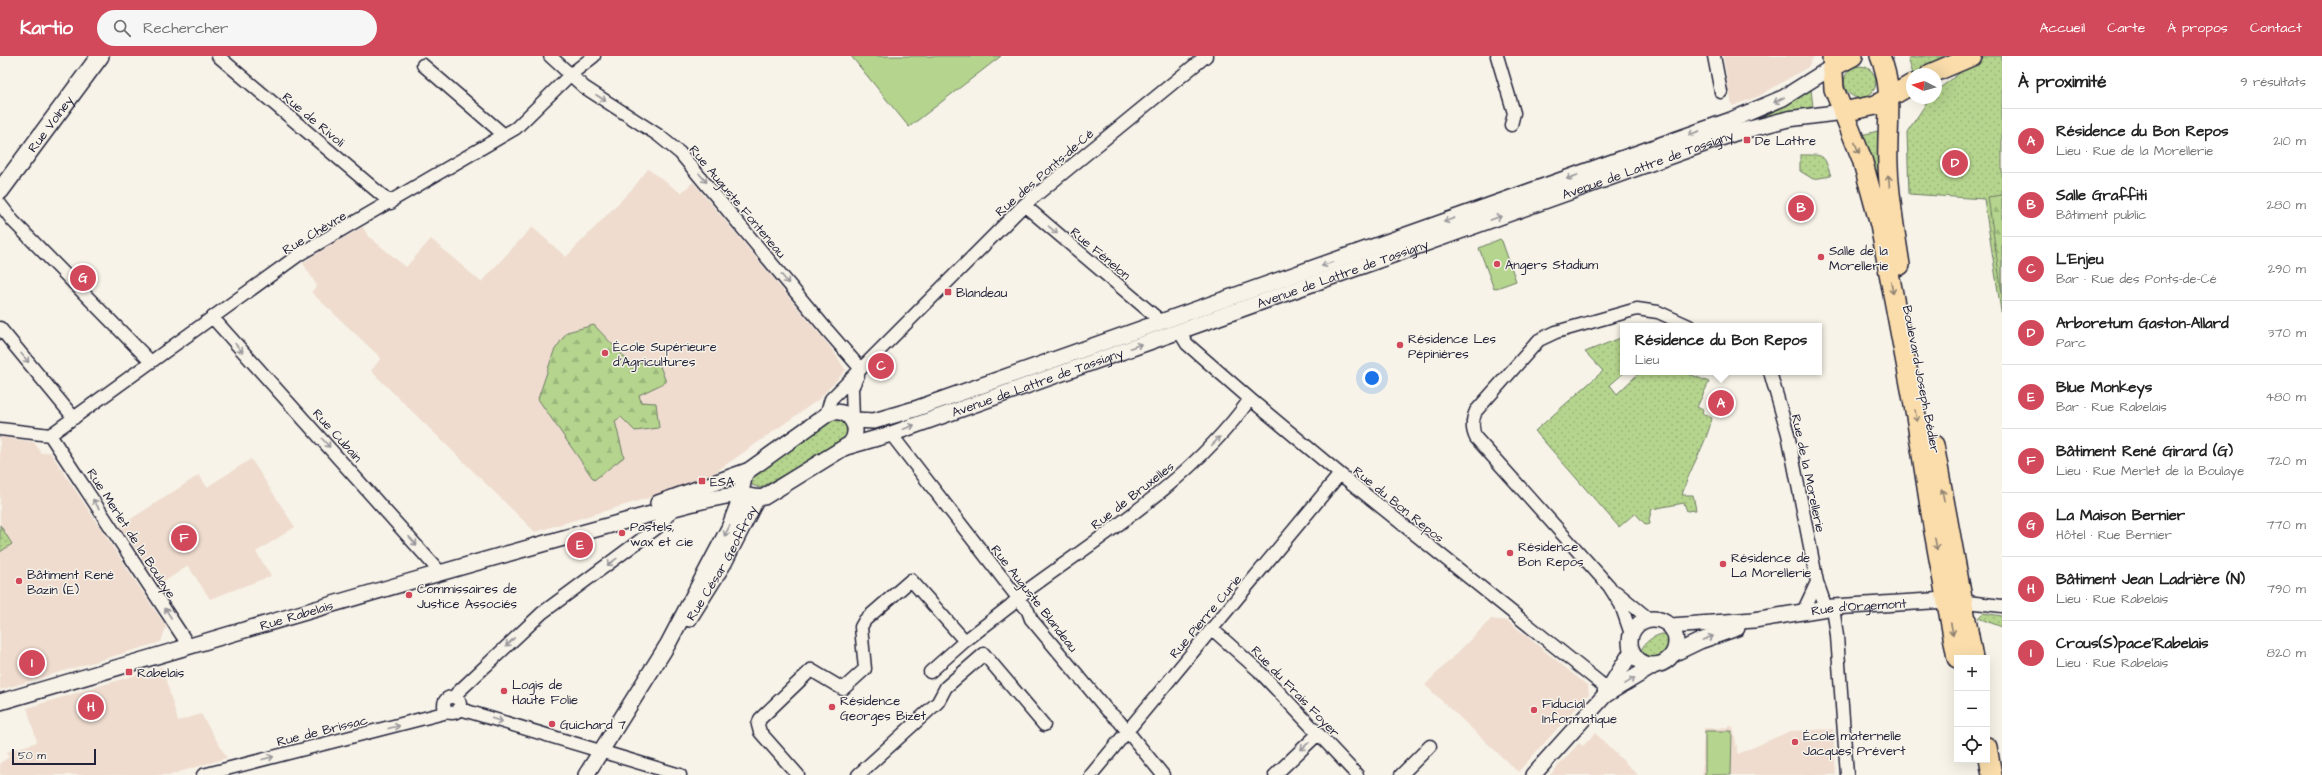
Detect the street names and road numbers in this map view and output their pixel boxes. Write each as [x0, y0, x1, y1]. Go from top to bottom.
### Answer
street label: Rue de Rivoli [278, 88, 348, 151]
street label: Rue Volney [24, 92, 79, 156]
street label: Rue des Ponts-de-Cé [991, 125, 1098, 221]
street label: Avenue de Lattre de Tassigny [1560, 126, 1736, 204]
street label: Rue Auguste Fonteneau [684, 141, 790, 263]
street label: Rue Chèvre [279, 207, 350, 259]
street label: Rue Fénelon [1066, 223, 1135, 285]
street label: Avenue de Lattre de Tassigny [1254, 235, 1431, 313]
street label: Boulevard Joseph Bédier [1898, 304, 1944, 455]
street label: Avenue de Lattre de Tassigny [949, 344, 1126, 422]
street label: Rue Cubain [308, 405, 366, 467]
street label: Rue de la Morellerie [1787, 412, 1829, 534]
street label: Rue de Bruxelles [1087, 457, 1178, 534]
street label: Rue du Bon Repos [1349, 462, 1448, 547]
street label: Rue Merlet de la Boulaye [82, 465, 180, 602]
street label: Rue César Geoffray [682, 502, 763, 624]
street label: Rue Auguste Blandeau [986, 541, 1082, 657]
street label: Rue Pierre Curie [1165, 571, 1246, 662]
street label: Rue d'Orgemont [1810, 594, 1908, 620]
street label: Rue Rabelais [258, 596, 336, 635]
street label: Rue du Frais Foyer [1246, 642, 1344, 742]
street label: Rue de Brissac [275, 711, 370, 751]

